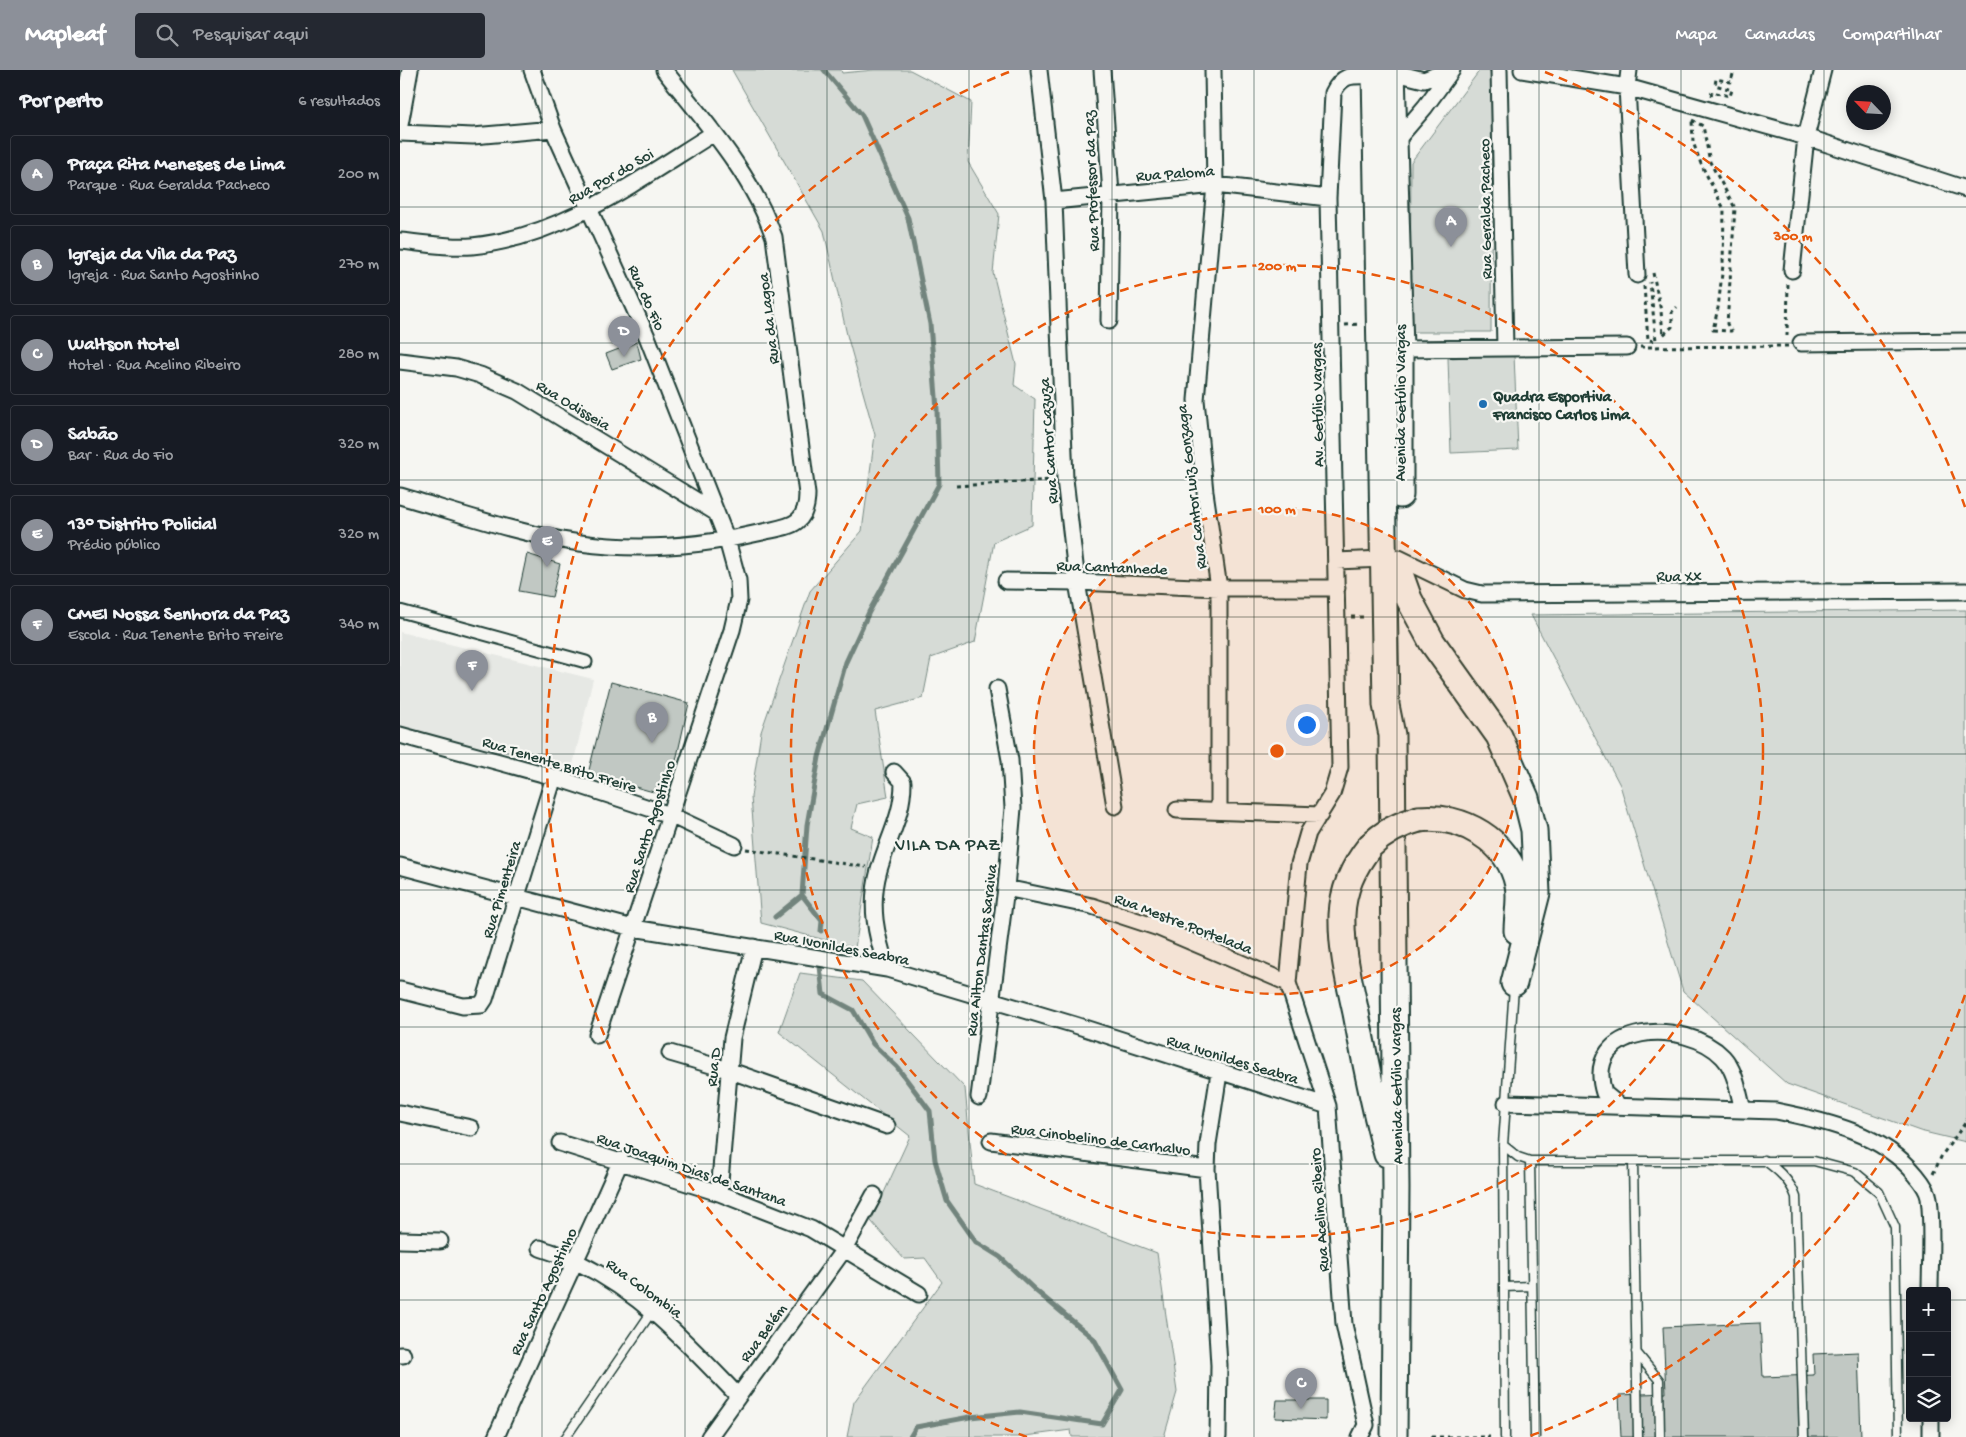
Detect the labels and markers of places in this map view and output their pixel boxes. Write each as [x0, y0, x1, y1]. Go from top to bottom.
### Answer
pin: A [1435, 206, 1467, 247]
pin: D [608, 316, 640, 357]
place label: Quadra Esportiva Francisco Carlos Lima [1492, 389, 1631, 426]
marker: Quadra Esportiva Francisco Carlos Lima [1477, 398, 1489, 410]
pin: E [531, 526, 563, 567]
pin: F [456, 650, 488, 691]
pin: B [636, 702, 668, 743]
centre of rings [1268, 742, 1286, 760]
pin: C [1285, 1368, 1317, 1409]

